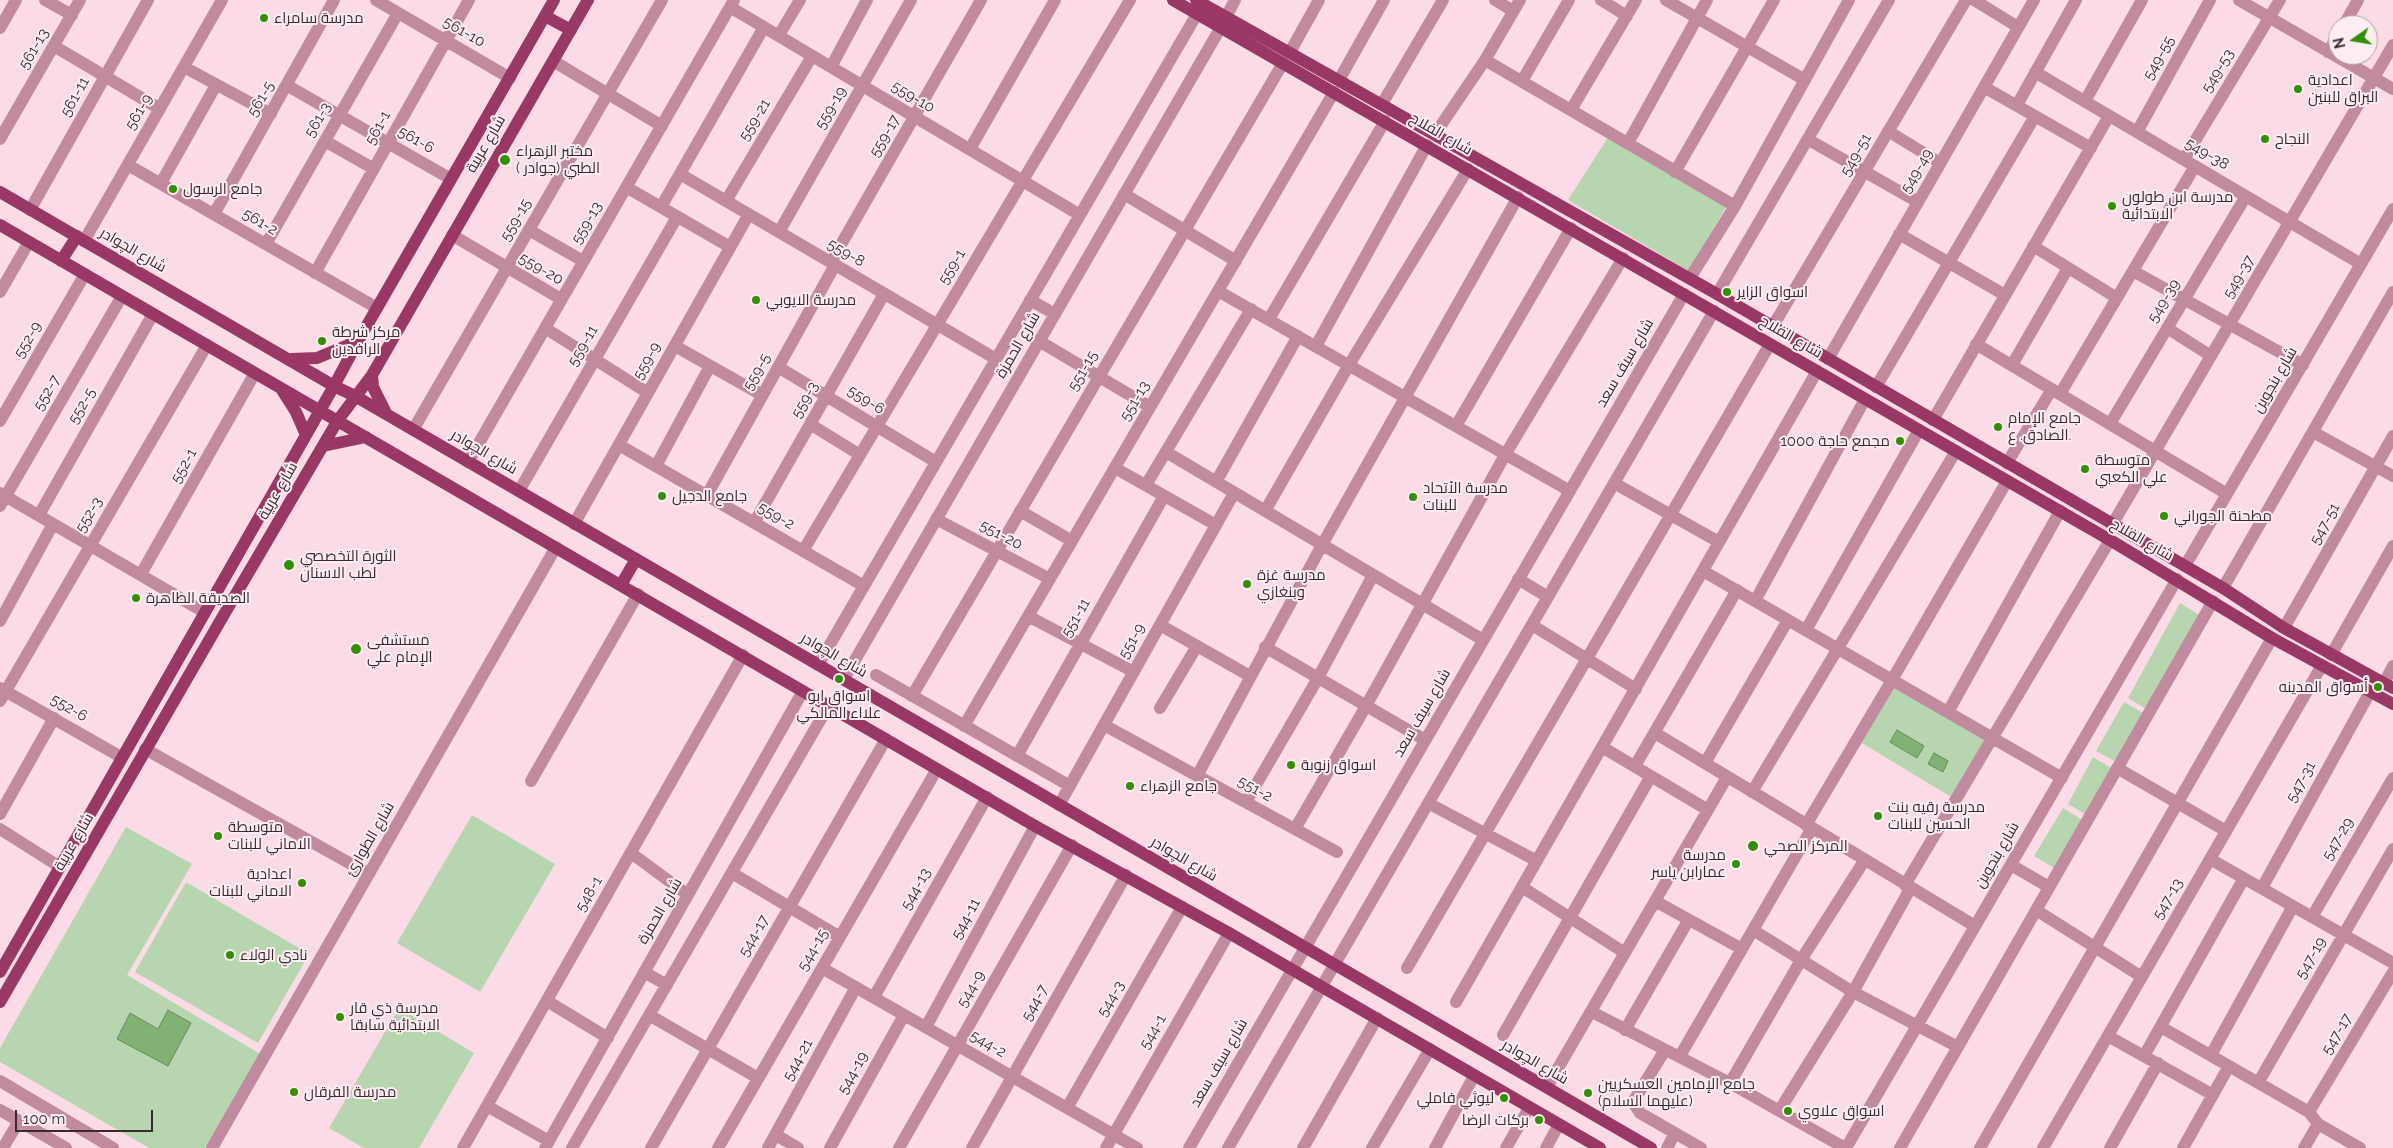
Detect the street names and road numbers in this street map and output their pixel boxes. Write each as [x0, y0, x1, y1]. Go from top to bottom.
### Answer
street label: 561-10 [440, 13, 488, 51]
street label: 561-13 [15, 25, 53, 73]
street label: 549-55 [2140, 33, 2178, 83]
street label: 549-53 [2198, 46, 2238, 96]
street label: 561-11 [57, 74, 93, 120]
street label: 559-10 [888, 77, 938, 117]
street label: 561-5 [244, 78, 278, 120]
street label: 559-19 [812, 83, 850, 133]
street label: 561-9 [122, 91, 156, 133]
street label: 559-21 [736, 96, 774, 144]
street label: 561-3 [301, 99, 335, 141]
street label: 561-1 [361, 108, 395, 148]
street label: شارع الفلاح [1406, 109, 1476, 159]
street label: شارع عربية [462, 112, 510, 176]
street label: 559-17 [866, 112, 904, 160]
street label: 561-6 [395, 122, 437, 158]
street label: 549-51 [1837, 131, 1875, 179]
street label: 549-38 [2182, 134, 2232, 174]
street label: 549-49 [1897, 146, 1937, 196]
street label: 559-15 [497, 196, 535, 244]
street label: 559-13 [568, 199, 606, 247]
street label: 561-2 [239, 205, 281, 239]
street label: شارع الچوادر [96, 224, 170, 276]
street label: 559-8 [824, 235, 868, 271]
street label: 559-1 [935, 246, 969, 288]
street label: 559-20 [516, 249, 566, 289]
street label: 549-37 [2219, 252, 2259, 302]
street label: 549-39 [2144, 276, 2184, 326]
street label: شارع الحمزة [992, 309, 1044, 381]
street label: شارع الفلاح [1756, 312, 1826, 362]
street label: شارع سيف سعد [1592, 315, 1658, 411]
street label: 552-9 [10, 318, 46, 362]
street label: 559-11 [564, 322, 602, 370]
street label: 559-9 [629, 339, 665, 383]
street label: شارع بنجوين [2249, 344, 2301, 416]
street label: 551-15 [1064, 348, 1102, 394]
street label: 559-5 [740, 350, 774, 394]
street label: 552-7 [30, 372, 64, 414]
street label: 551-13 [1116, 378, 1154, 424]
street label: 559-3 [788, 379, 822, 421]
street label: 559-6 [844, 382, 888, 418]
street label: 552-5 [65, 385, 99, 427]
street label: شارع الچوادر [447, 426, 521, 478]
street label: 552-1 [167, 446, 201, 486]
street label: شارع عربية [254, 459, 302, 523]
street label: 552-3 [72, 494, 106, 536]
street label: 559-2 [755, 498, 797, 534]
street label: 547-51 [2306, 500, 2344, 548]
street label: شارع الفلاح [2107, 515, 2177, 565]
street label: 551-20 [977, 516, 1025, 554]
street label: 551-11 [1058, 595, 1094, 641]
street label: 551-9 [1115, 620, 1149, 662]
street label: شارع الچوادر [797, 629, 871, 681]
street label: شارع سيف سعد [1389, 665, 1455, 761]
street label: 552-6 [47, 690, 91, 726]
street label: 547-31 [2282, 758, 2320, 806]
street label: 551-2 [1235, 772, 1275, 806]
street label: شارع الطوارئ [342, 799, 398, 879]
street label: شارع عربية [50, 810, 98, 874]
street label: 547-29 [2319, 814, 2357, 864]
street label: شارع بنجوين [1971, 819, 2023, 891]
street label: شارع الچوادر [1147, 833, 1221, 885]
street label: 544-13 [897, 865, 935, 913]
street label: 548-1 [572, 873, 606, 915]
street label: شارع الحمزة [634, 875, 686, 947]
street label: 547-13 [2149, 875, 2187, 923]
street label: 544-11 [948, 896, 984, 942]
street label: 544-17 [735, 912, 773, 960]
street label: 544-15 [794, 926, 832, 974]
street label: 547-19 [2292, 934, 2330, 982]
street label: 544-9 [953, 967, 989, 1011]
street label: 544-3 [1094, 978, 1128, 1020]
street label: 544-7 [1018, 982, 1052, 1024]
street label: 547-17 [2318, 1010, 2356, 1058]
street label: 544-1 [1136, 1011, 1170, 1053]
street label: شارع سيف سعد [1186, 1015, 1252, 1111]
street label: 544-2 [967, 1027, 1009, 1061]
street label: 544-21 [779, 1036, 817, 1084]
street label: شارع الچوادر [1498, 1036, 1572, 1088]
street label: 544-19 [834, 1049, 872, 1097]

